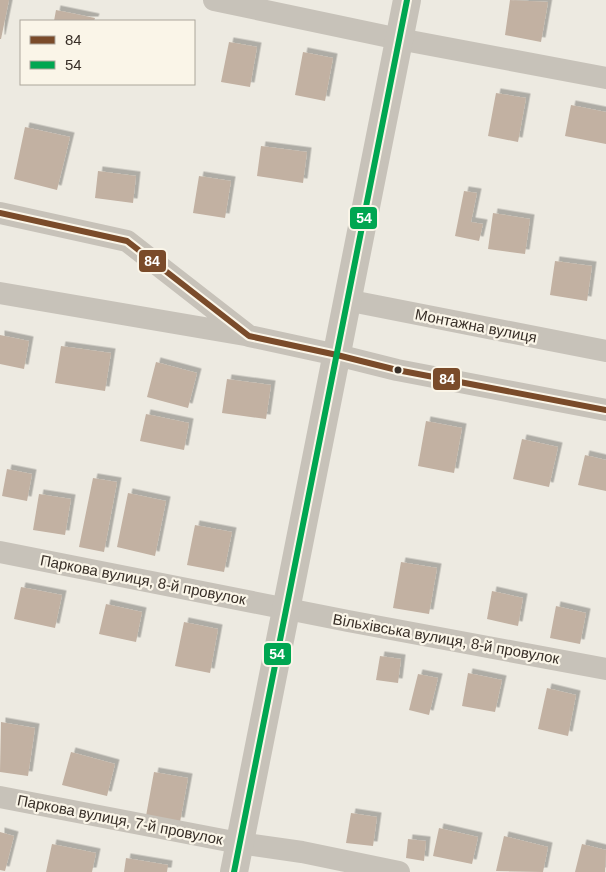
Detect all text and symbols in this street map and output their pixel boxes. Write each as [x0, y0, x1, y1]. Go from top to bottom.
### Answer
legend [20, 20, 195, 85]
text: 84 [65, 31, 82, 48]
text: 54 [65, 56, 82, 73]
line badge: 54 [349, 206, 378, 230]
text: 54 [356, 210, 372, 226]
line badge: 84 [138, 249, 167, 273]
text: 84 [144, 253, 160, 269]
street label: Монтажна вулиця [414, 305, 538, 346]
unlabelled marker [393, 365, 403, 375]
line badge: 84 [432, 367, 461, 391]
text: 84 [439, 371, 455, 387]
street label: Паркова вулиця, 8-й провулок [39, 551, 248, 608]
street label: Вільхівська вулиця, 8-й провулок [332, 610, 561, 667]
line badge: 54 [263, 642, 292, 666]
text: 54 [269, 646, 285, 662]
street label: Паркова вулиця, 7-й провулок [16, 791, 225, 848]

